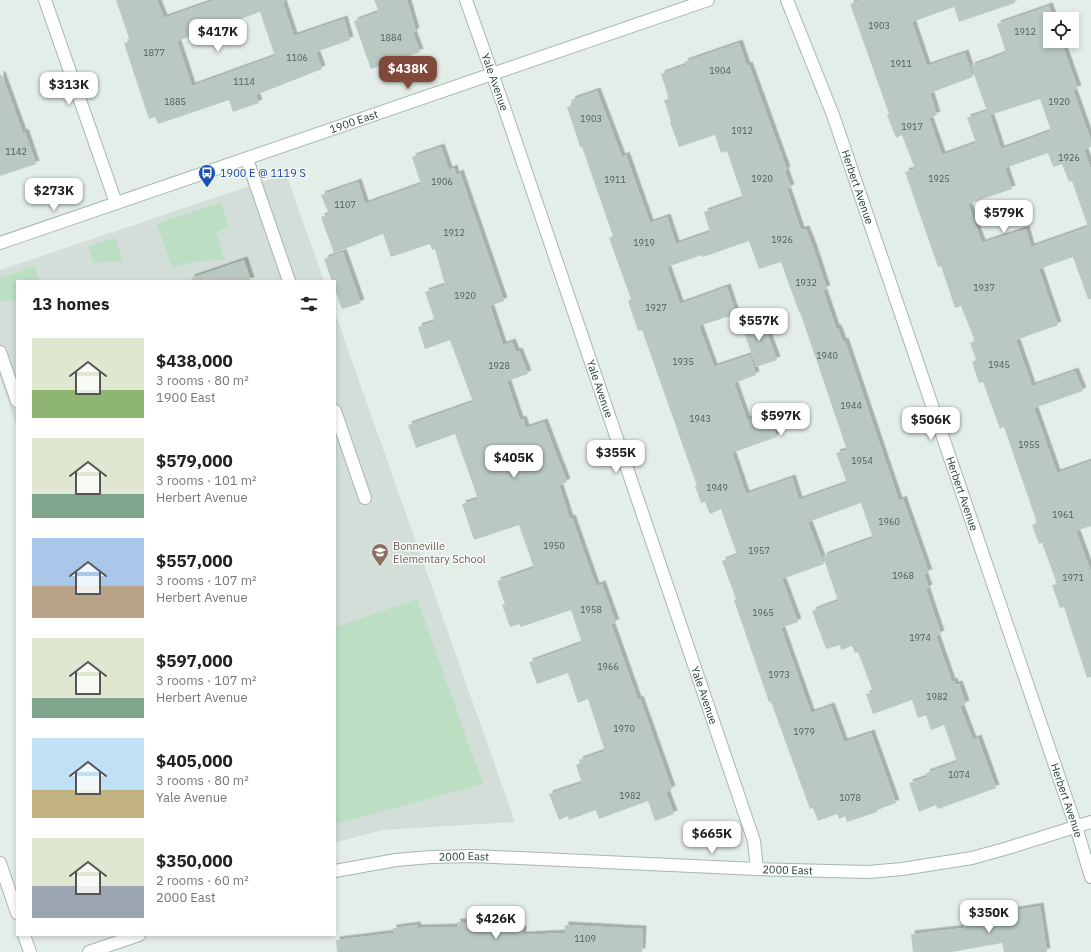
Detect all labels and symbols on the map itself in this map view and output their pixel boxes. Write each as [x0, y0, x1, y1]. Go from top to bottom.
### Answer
pin: $417K [190, 19, 246, 53]
house number: 1903 [868, 20, 890, 31]
house number: 1912 [1014, 26, 1036, 37]
house number: 1884 [380, 32, 402, 43]
house number: 1877 [143, 47, 165, 58]
street label: Yale Avenue [478, 51, 512, 113]
house number: 1106 [286, 52, 308, 63]
pin: $438K [380, 56, 436, 90]
house number: 1911 [890, 58, 912, 69]
house number: 1904 [709, 65, 731, 76]
pin: $313K [41, 72, 97, 106]
house number: 1114 [233, 76, 255, 87]
house number: 1885 [164, 96, 186, 107]
house number: 1920 [1048, 96, 1070, 107]
street label: 1900 East [328, 107, 380, 136]
house number: 1903 [580, 113, 602, 124]
house number: 1917 [901, 121, 923, 132]
house number: 1912 [731, 125, 753, 136]
house number: 1142 [5, 146, 27, 157]
street label: Herbert Avenue [838, 148, 877, 226]
house number: 1926 [1058, 152, 1080, 163]
bus stop icon: 1900 E @ 1119 S [197, 163, 217, 188]
place label: 1900 E @ 1119 S [220, 166, 306, 180]
house number: 1920 [751, 173, 773, 184]
house number: 1925 [928, 173, 950, 184]
house number: 1911 [604, 174, 626, 185]
house number: 1906 [431, 176, 453, 187]
pin: $273K [26, 178, 82, 212]
house number: 1107 [334, 199, 356, 210]
pin: $579K [976, 200, 1032, 234]
house number: 1912 [443, 227, 465, 238]
house number: 1926 [771, 234, 793, 245]
house number: 1919 [633, 237, 655, 248]
house number: 1932 [795, 277, 817, 288]
house number: 1937 [973, 282, 995, 293]
house number: 1920 [454, 290, 476, 301]
house number: 1927 [645, 302, 667, 313]
pin: $557K [731, 308, 787, 342]
house number: 1940 [816, 350, 838, 361]
house number: 1935 [672, 356, 694, 367]
street label: Yale Avenue [584, 358, 616, 419]
house number: 1945 [988, 359, 1010, 370]
house number: 1928 [488, 360, 510, 371]
house number: 1944 [840, 400, 862, 411]
pin: $597K [753, 403, 809, 437]
pin: $506K [903, 407, 959, 441]
house number: 1943 [689, 413, 711, 424]
house number: 1955 [1018, 439, 1040, 450]
pin: $355K [588, 440, 644, 474]
pin: $405K [486, 445, 542, 479]
house number: 1954 [851, 455, 873, 466]
street label: Herbert Avenue [943, 455, 981, 533]
house number: 1949 [706, 482, 728, 493]
house number: 1961 [1052, 509, 1074, 520]
house number: 1960 [878, 516, 900, 527]
place label: Bonneville Elementary School [393, 539, 486, 566]
house number: 1950 [543, 540, 565, 551]
school or university icon: Bonneville Elementary School [370, 542, 390, 567]
house number: 1957 [748, 545, 770, 556]
house number: 1968 [892, 570, 914, 581]
house number: 1971 [1062, 572, 1084, 583]
house number: 1958 [580, 604, 602, 615]
house number: 1965 [752, 607, 774, 618]
house number: 1974 [909, 632, 931, 643]
house number: 1966 [597, 661, 619, 672]
street label: Yale Avenue [688, 664, 721, 726]
house number: 1973 [768, 669, 790, 680]
house number: 1982 [926, 691, 948, 702]
house number: 1970 [613, 723, 635, 734]
house number: 1979 [793, 726, 815, 737]
street label: Herbert Avenue [1048, 761, 1086, 839]
house number: 1074 [948, 769, 970, 780]
house number: 1982 [619, 790, 641, 801]
house number: 1078 [839, 792, 861, 803]
pin: $665K [684, 821, 740, 855]
street label: 2000 East [438, 849, 490, 864]
street label: 2000 East [762, 862, 813, 878]
pin: $350K [961, 900, 1017, 934]
pin: $426K [468, 906, 524, 940]
house number: 1109 [574, 933, 596, 944]

